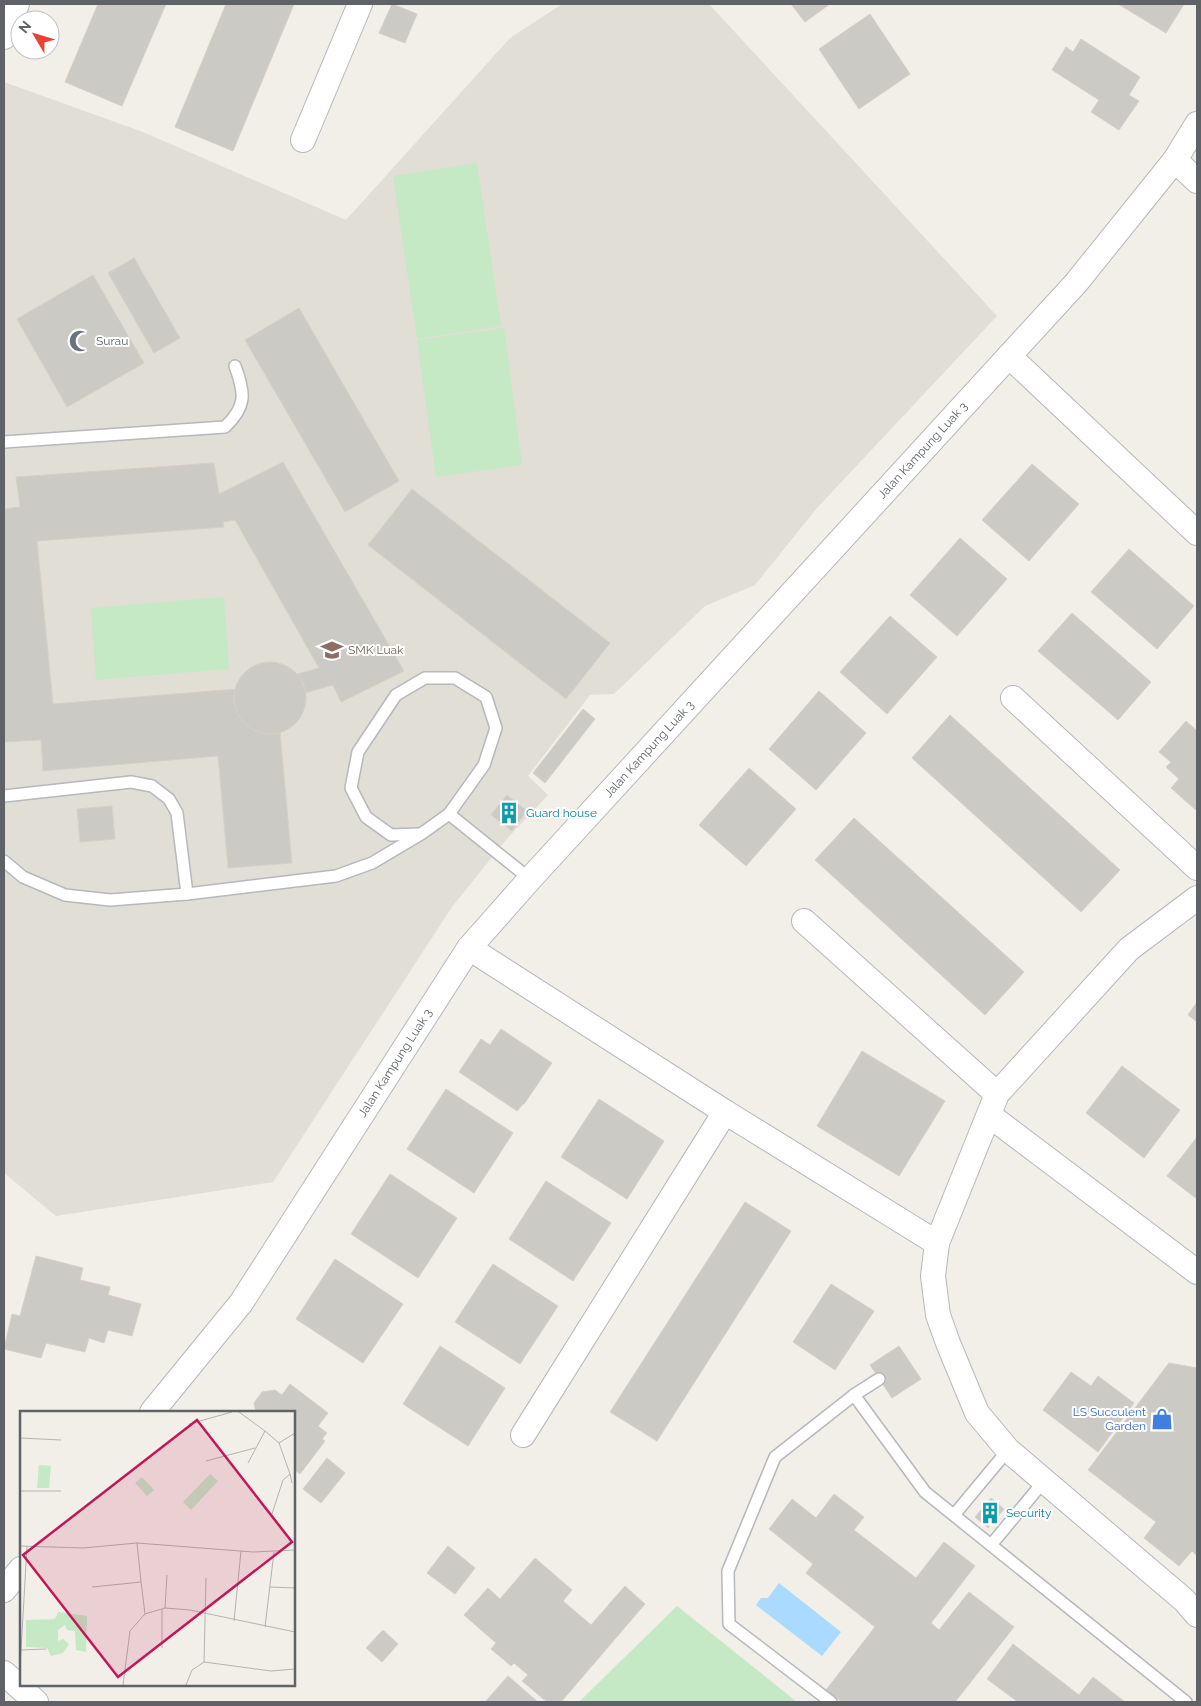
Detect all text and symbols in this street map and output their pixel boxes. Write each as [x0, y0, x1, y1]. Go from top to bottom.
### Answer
north arrow [10, 10, 60, 60]
text: N [15, 18, 34, 36]
mosque icon: Surau [67, 328, 93, 354]
place label: Surau [96, 334, 128, 348]
street label: Jalan Kampung Luak 3 [875, 399, 970, 502]
school or university icon: SMK Luak [319, 637, 345, 663]
place label: SMK Luak [348, 643, 404, 657]
street label: Jalan Kampung Luak 3 [601, 698, 697, 800]
building icon: Guard house [496, 800, 522, 826]
place label: Guard house [526, 806, 597, 820]
street label: Jalan Kampung Luak 3 [355, 1006, 435, 1120]
place label: LS Succulent Garden [1073, 1405, 1146, 1433]
shop icon: LS Succulent Garden [1149, 1406, 1175, 1432]
inset map [20, 1411, 295, 1686]
building icon: Security [977, 1500, 1003, 1526]
place label: Security [1006, 1506, 1052, 1520]

